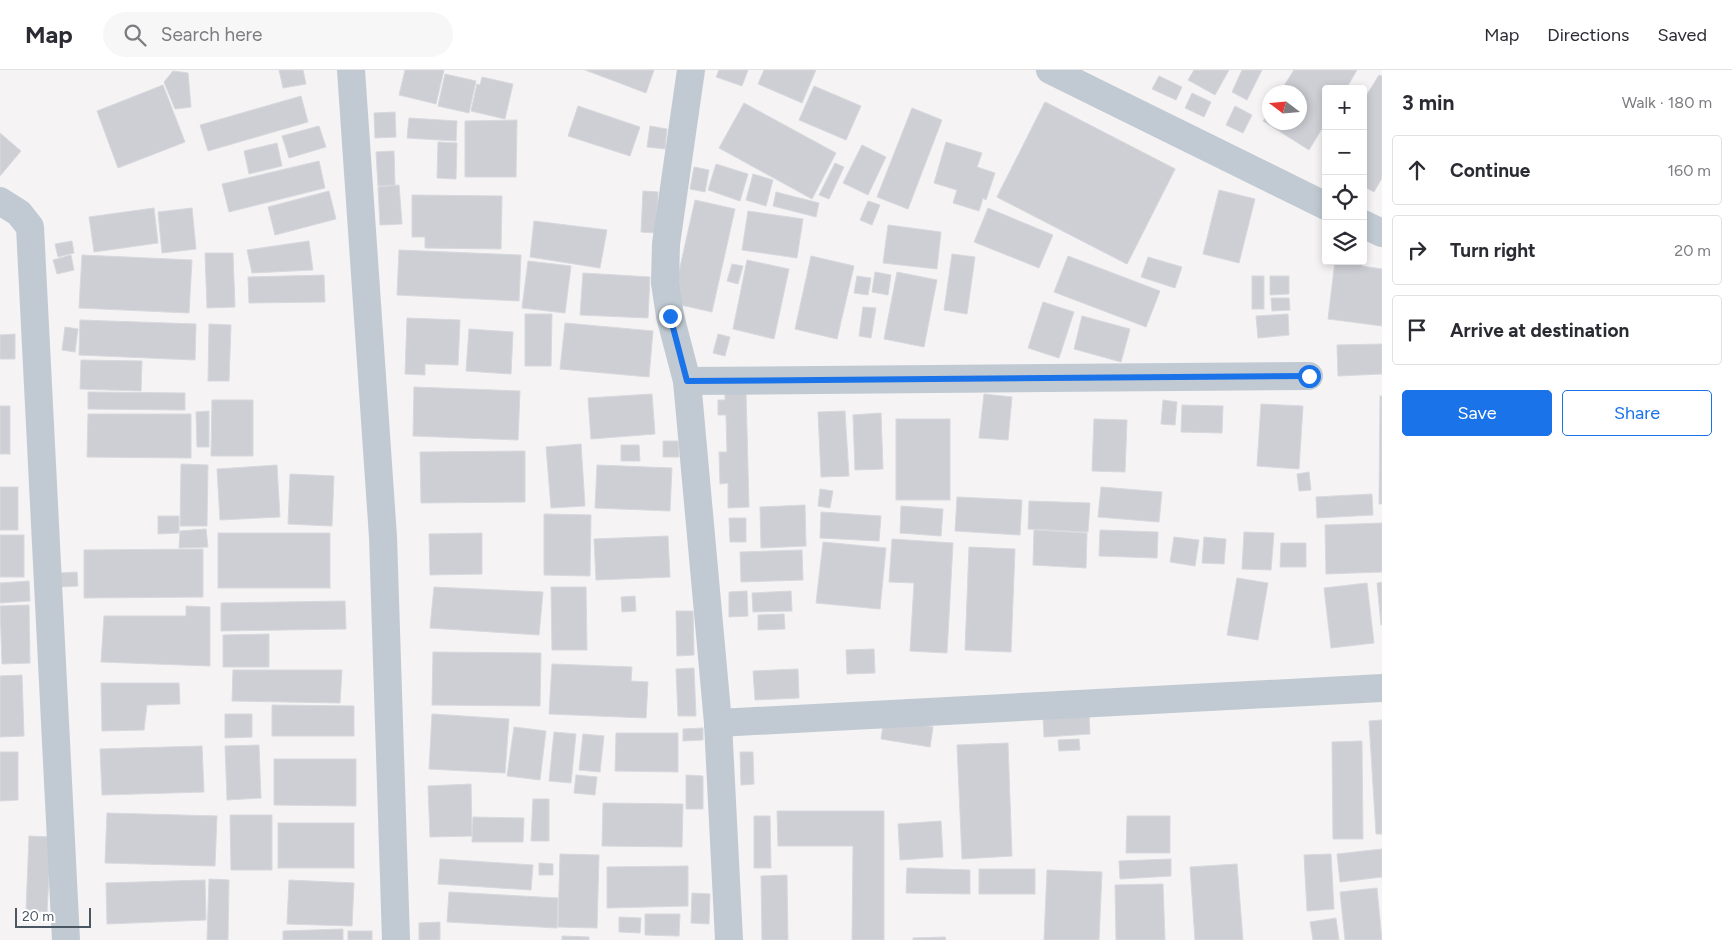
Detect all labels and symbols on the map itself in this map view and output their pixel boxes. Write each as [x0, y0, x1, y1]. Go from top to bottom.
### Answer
north arrow [1262, 85, 1307, 130]
route end [659, 305, 682, 328]
route start [1298, 365, 1321, 388]
scale bar [15, 905, 91, 928]

